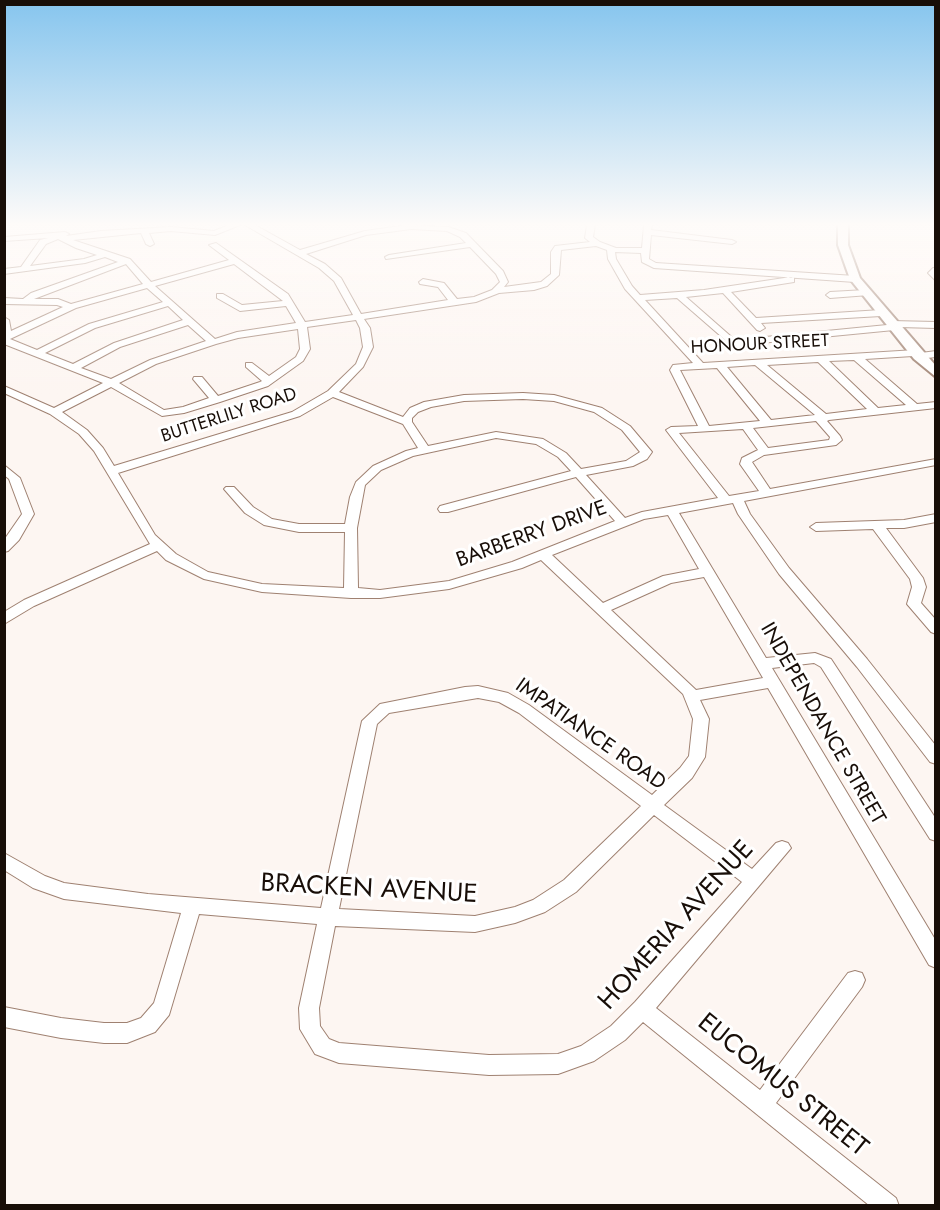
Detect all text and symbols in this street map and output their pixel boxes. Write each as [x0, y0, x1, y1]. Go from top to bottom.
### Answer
street label: HONOUR STREET [690, 331, 830, 359]
street label: BUTTERLILY ROAD [158, 384, 300, 448]
street label: BARBERRY DRIVE [453, 496, 611, 574]
street label: INDEPENDANCE STREET [754, 619, 890, 829]
street label: IMPATIANCE ROAD [510, 674, 670, 796]
street label: HOMERIA AVENUE [593, 835, 761, 1017]
street label: BRACKEN AVENUE [260, 869, 478, 911]
street label: EUCOMUS STREET [691, 1008, 873, 1164]

